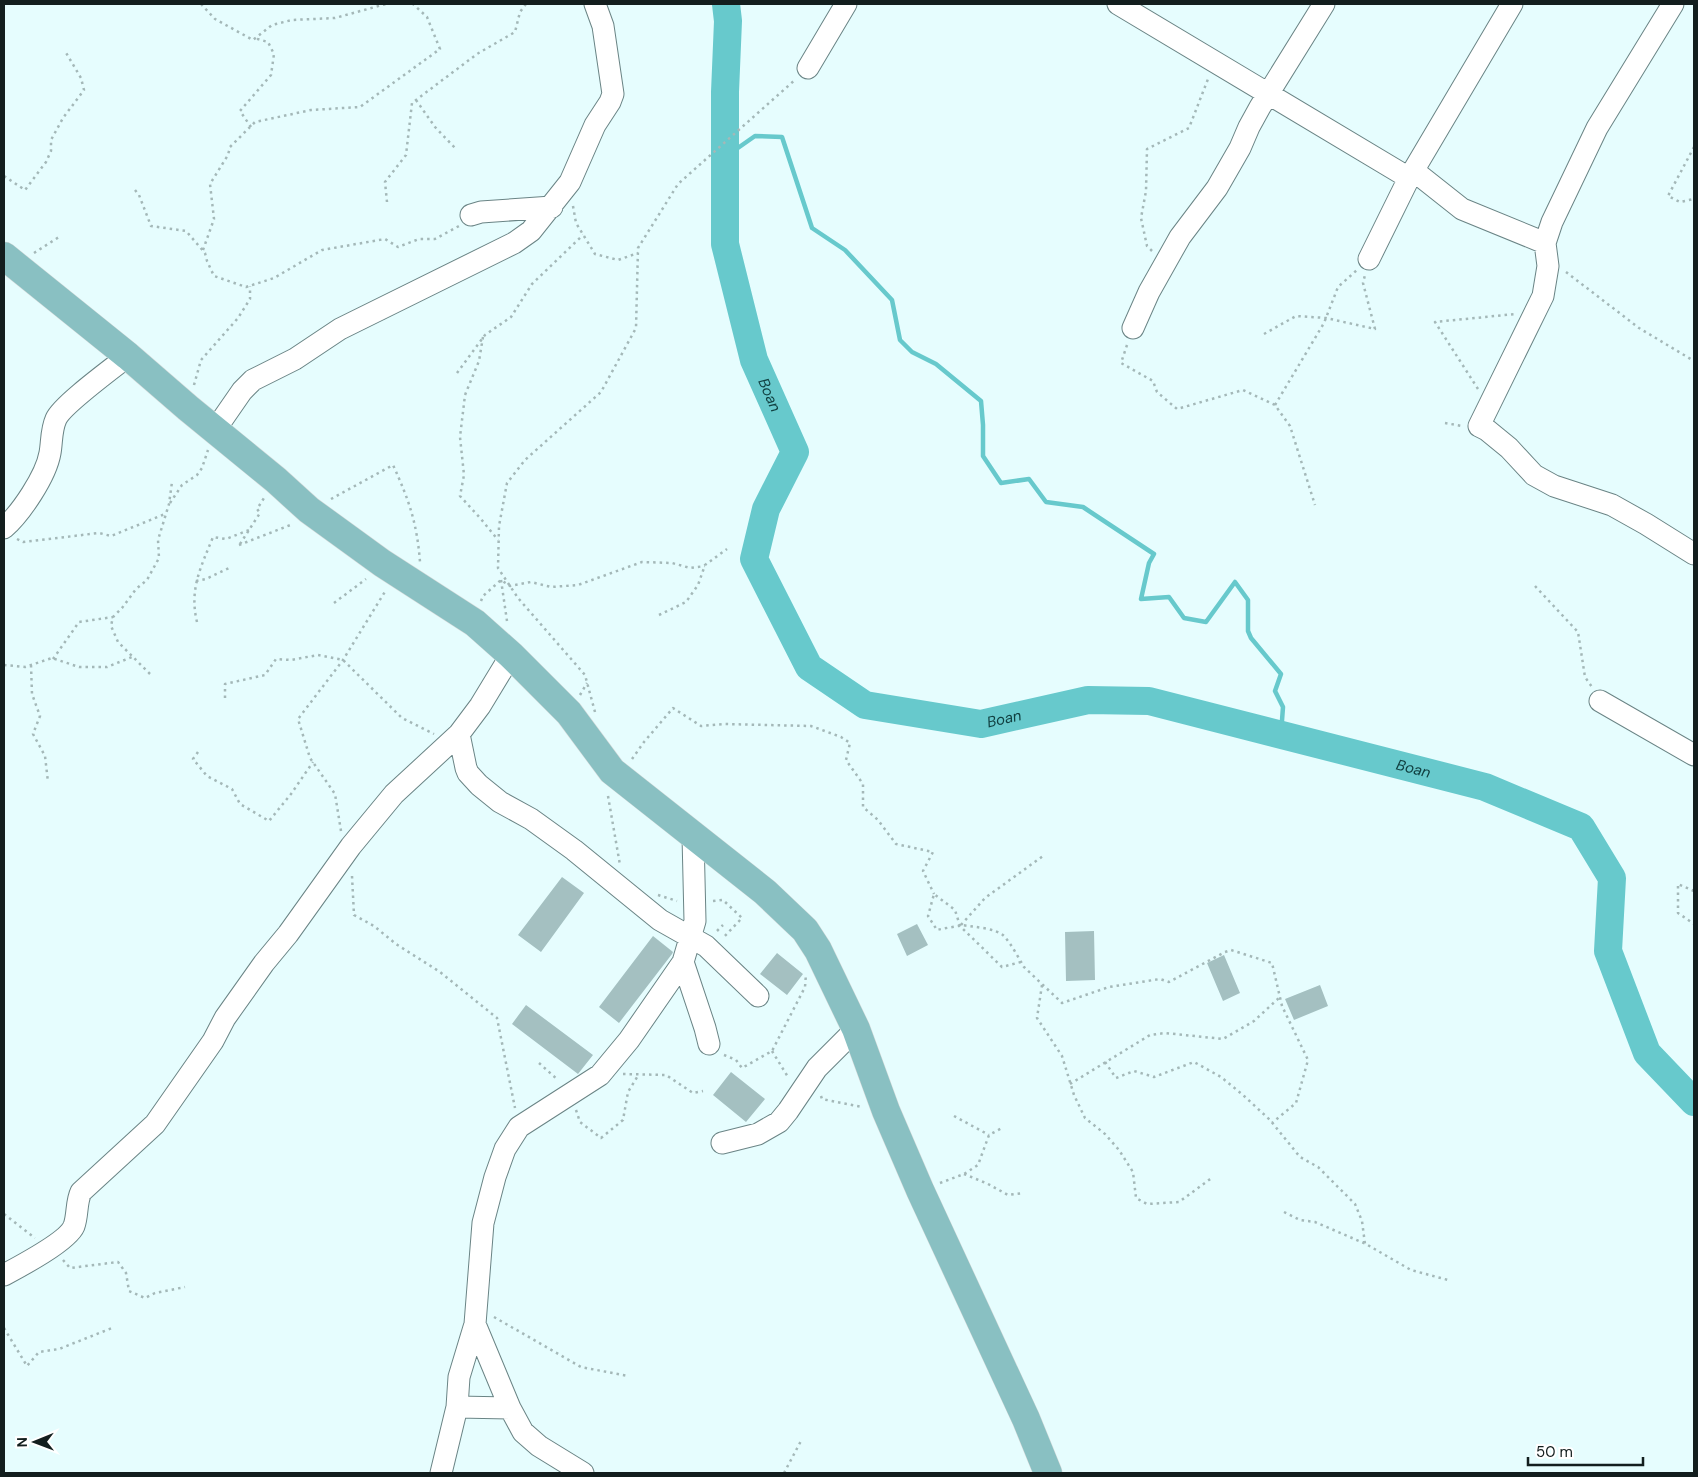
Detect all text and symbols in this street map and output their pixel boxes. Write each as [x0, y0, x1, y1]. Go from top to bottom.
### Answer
water label: Boan [753, 375, 786, 415]
water label: Boan [985, 705, 1024, 732]
water label: Boan [1394, 755, 1433, 783]
north arrow [10, 1417, 60, 1467]
scale bar [1528, 1434, 1643, 1466]
text: N [13, 1437, 31, 1447]
text: 50 m [1536, 1442, 1573, 1462]

